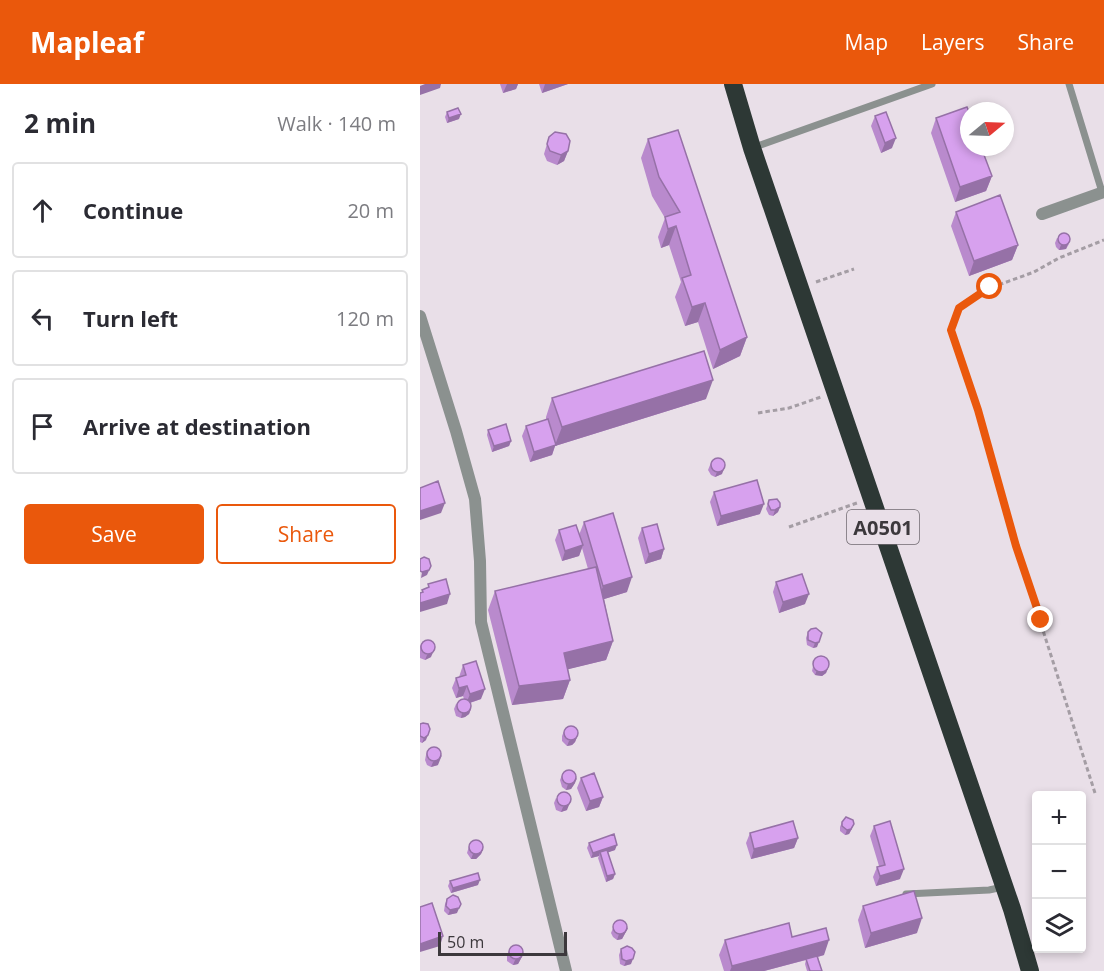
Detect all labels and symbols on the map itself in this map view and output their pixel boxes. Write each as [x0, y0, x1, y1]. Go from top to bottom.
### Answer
north arrow [960, 102, 1014, 156]
route start [976, 273, 1002, 299]
road number: A0501 [847, 510, 919, 544]
route end [1027, 606, 1053, 632]
scale bar [438, 929, 567, 956]

